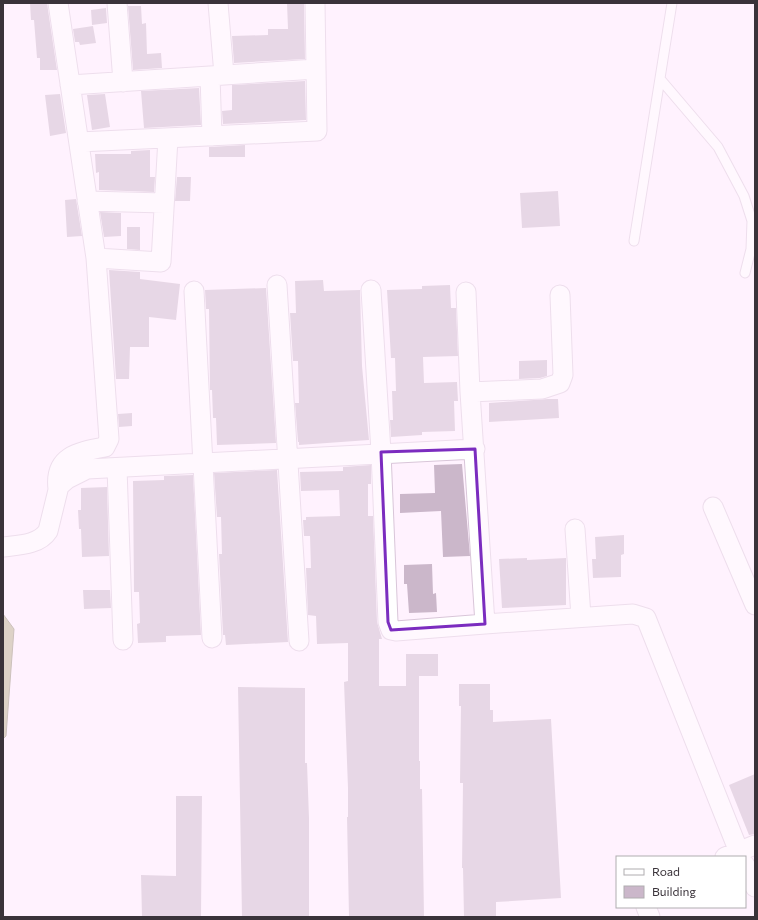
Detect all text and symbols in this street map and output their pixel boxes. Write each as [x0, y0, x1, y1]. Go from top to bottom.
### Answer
legend [616, 856, 746, 908]
text: Road [652, 864, 680, 878]
text: Building [652, 884, 696, 898]

